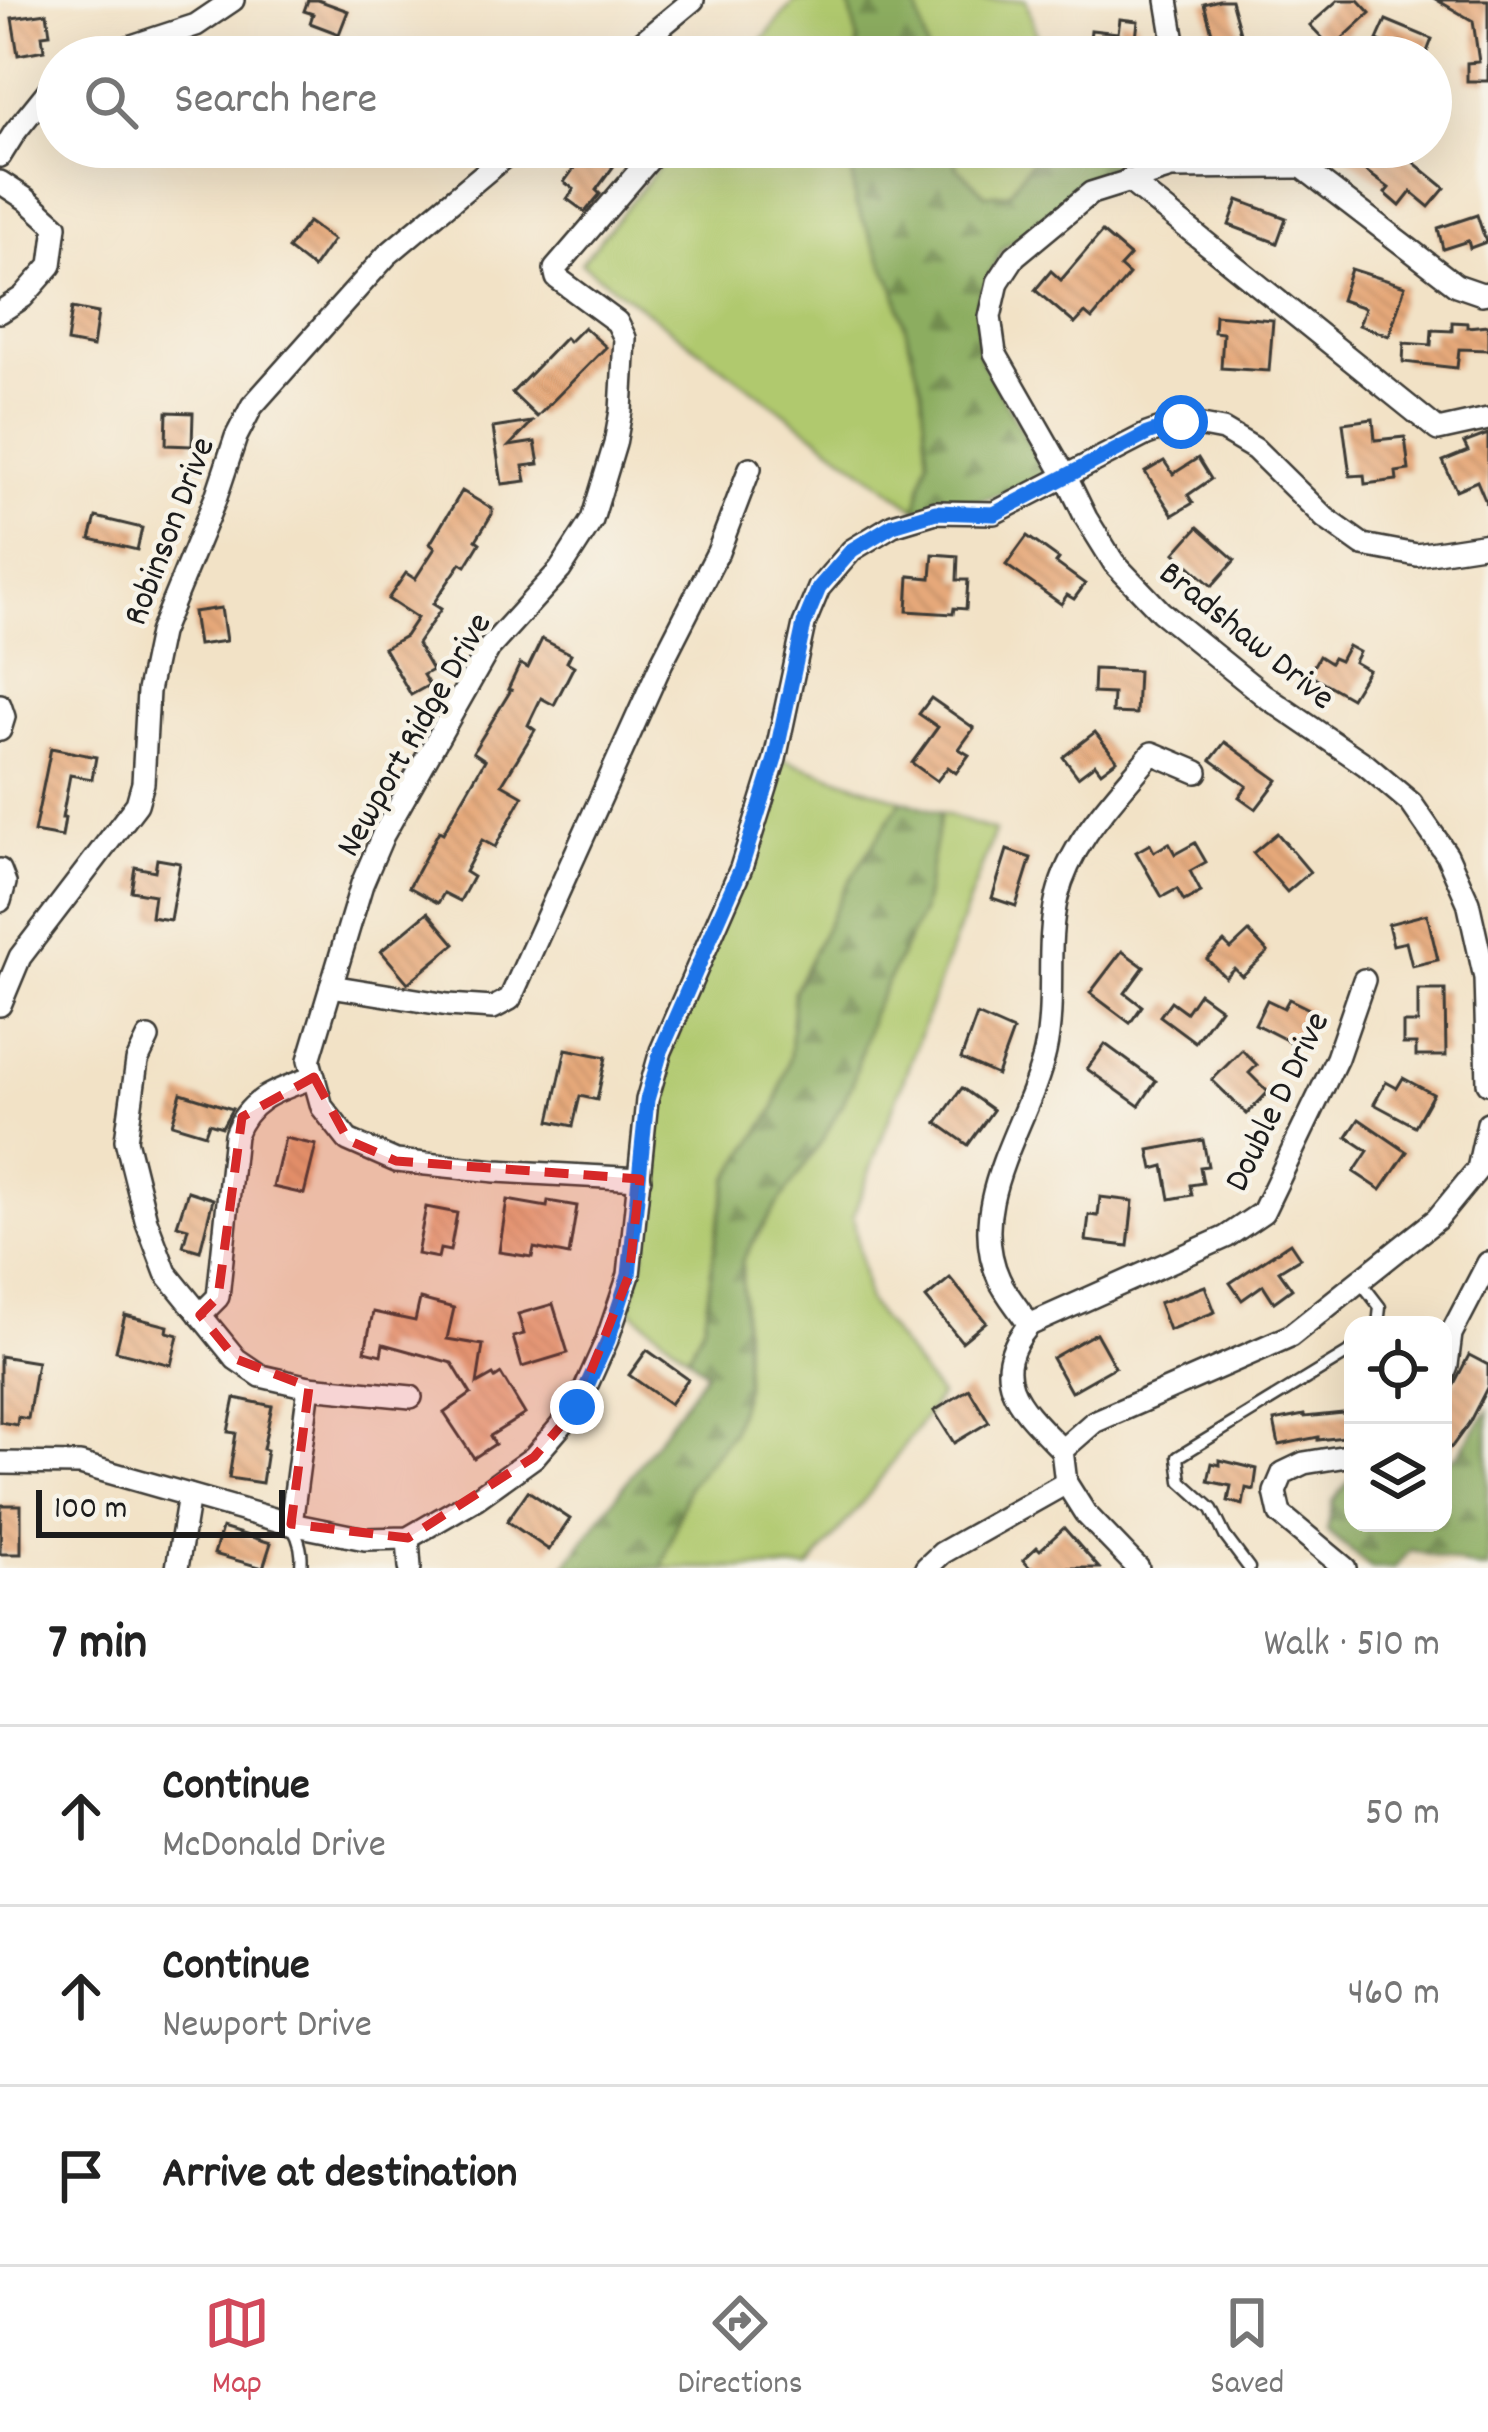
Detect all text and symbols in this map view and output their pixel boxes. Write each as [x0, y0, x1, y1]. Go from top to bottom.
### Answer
search box [36, 36, 1452, 168]
icon: search [78, 69, 144, 135]
text: Search here [174, 70, 377, 134]
route start [1154, 395, 1208, 449]
street label: Robinson Drive [112, 431, 231, 634]
street label: Bradshaw Drive [1146, 550, 1345, 725]
street label: Newport Ridge Drive [325, 604, 507, 868]
street label: Double D Drive [1213, 1004, 1345, 1201]
map controls [1344, 1316, 1452, 1532]
button: locate [1344, 1316, 1452, 1424]
route end [550, 1380, 604, 1434]
button: layers [1344, 1424, 1452, 1532]
scale bar [36, 1484, 285, 1537]
text: 100 m [54, 1487, 127, 1534]
text: 7 min [48, 1610, 147, 1682]
text: Walk · 510 m [1264, 1619, 1440, 1674]
text: Continue [162, 1756, 310, 1820]
icon: ahead [48, 1783, 114, 1849]
text: 50 m [1365, 1788, 1440, 1843]
text: McDonald Drive [162, 1820, 386, 1875]
text: Continue [162, 1936, 310, 2000]
icon: ahead [48, 1963, 114, 2029]
text: 460 m [1348, 1968, 1440, 2023]
text: Newport Drive [162, 2000, 372, 2055]
icon: arrive [48, 2143, 114, 2209]
text: Arrive at destination [162, 2144, 517, 2208]
tab: Map [204, 2290, 270, 2409]
tab: Directions [678, 2290, 803, 2409]
tab: Saved [1210, 2290, 1284, 2409]

